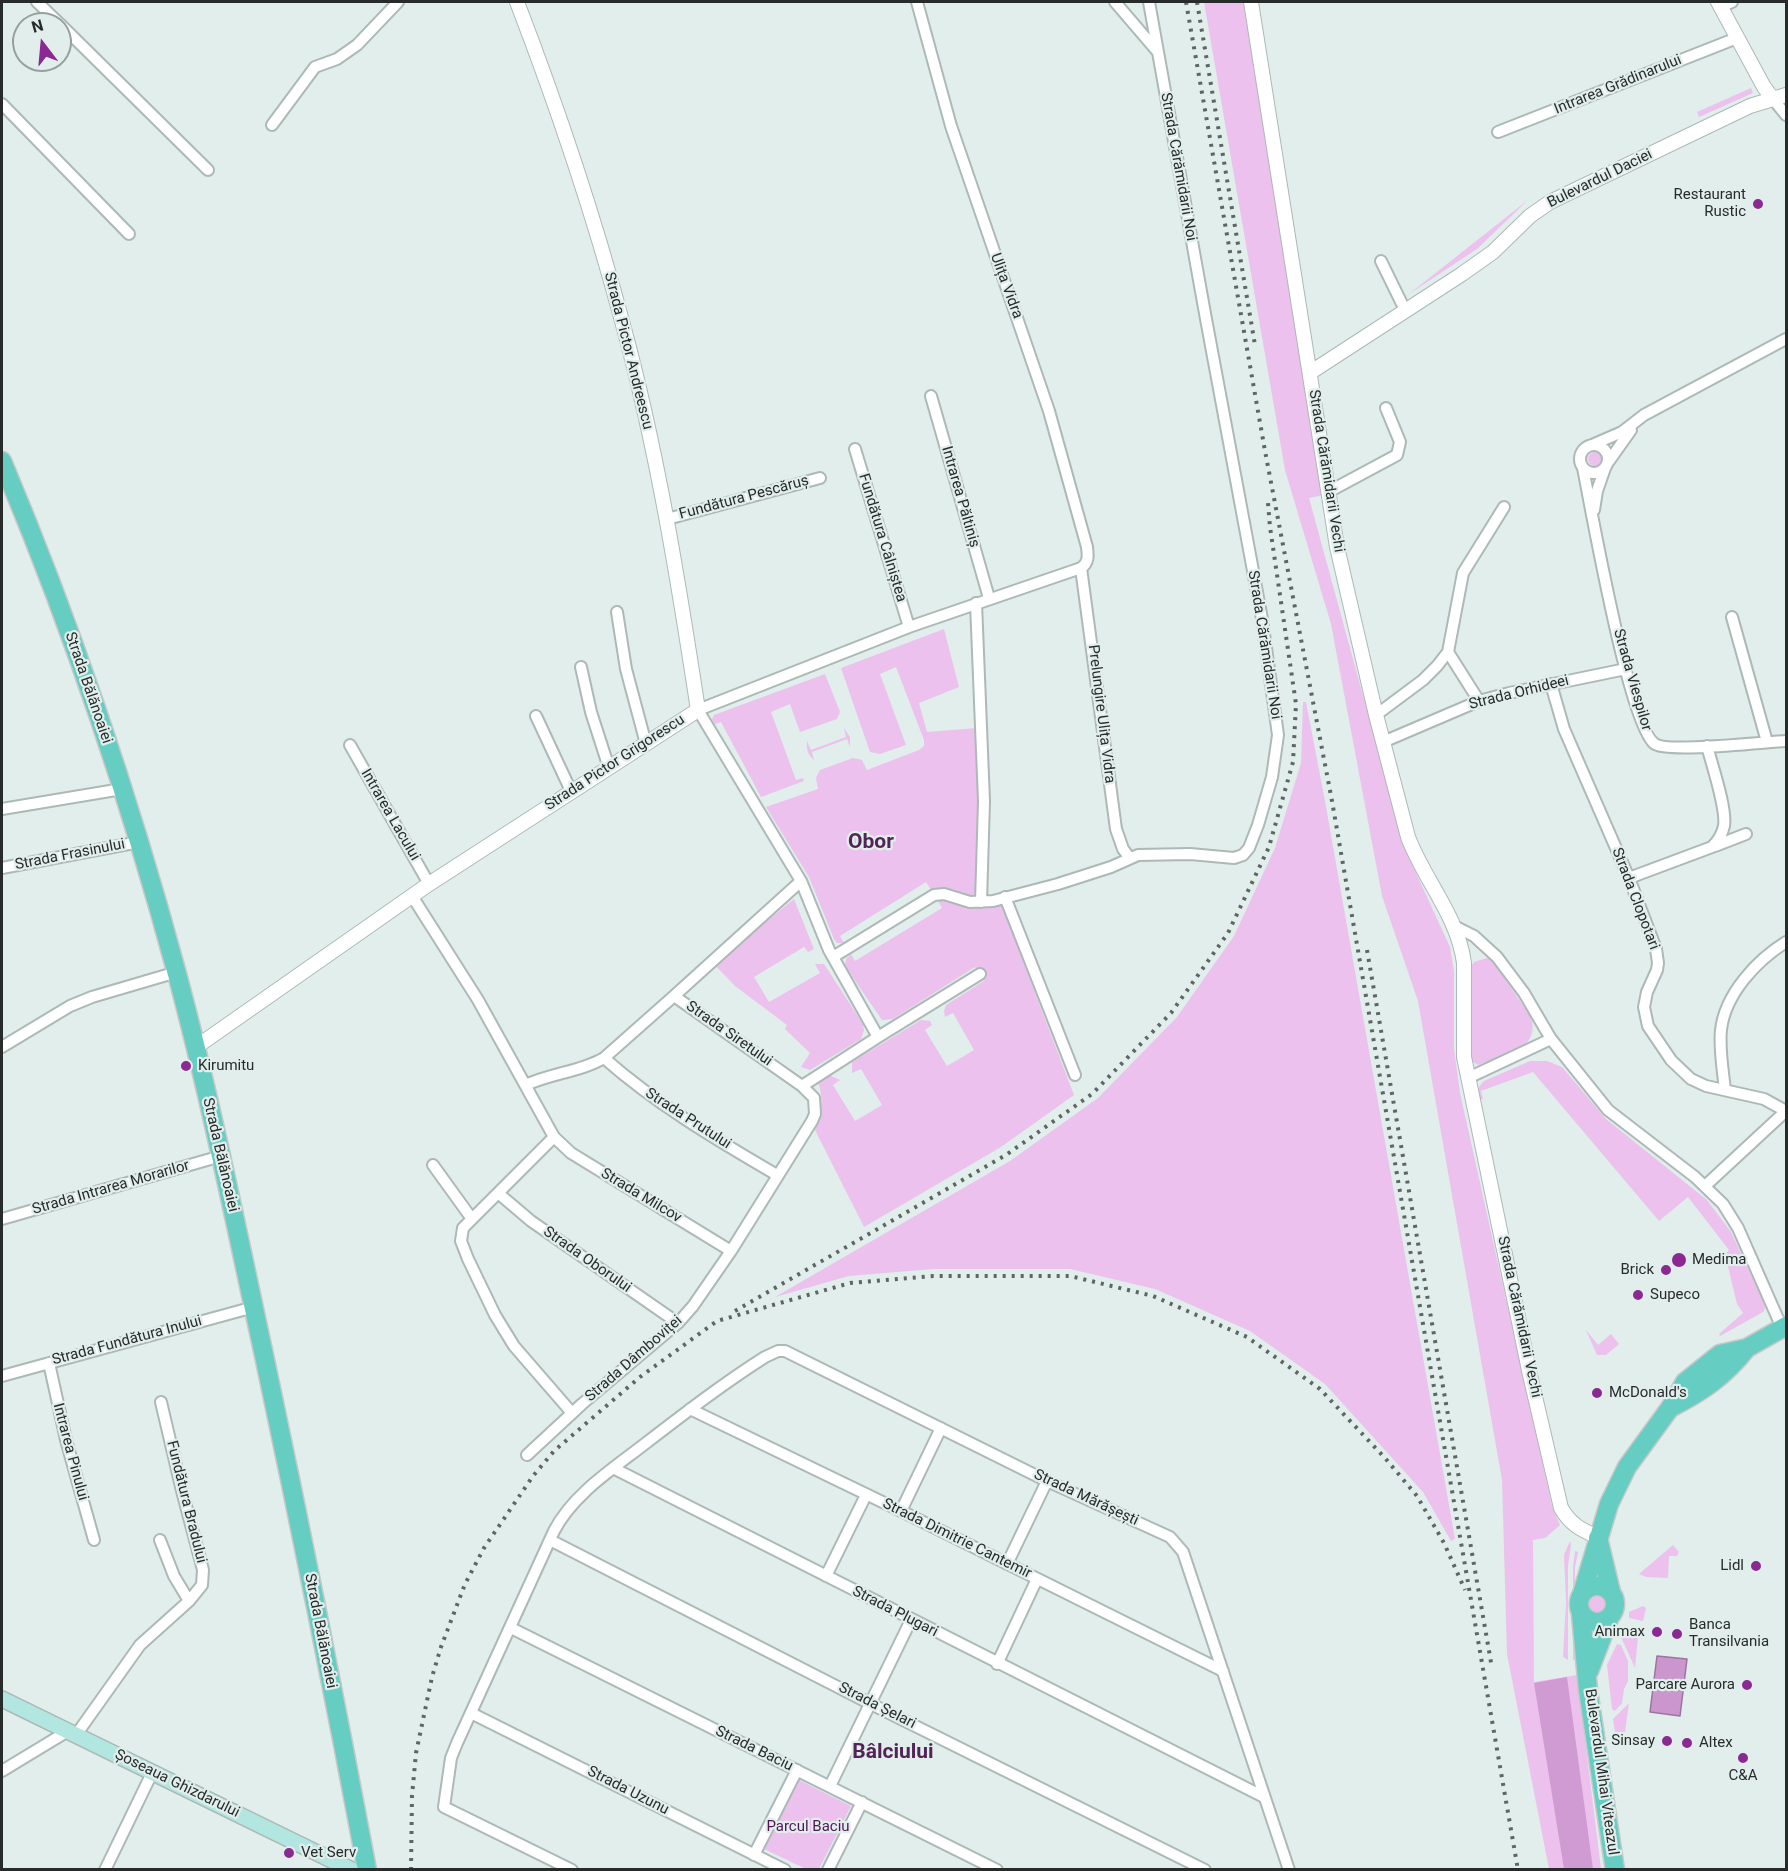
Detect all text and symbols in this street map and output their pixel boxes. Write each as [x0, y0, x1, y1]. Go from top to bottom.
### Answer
north arrow [12, 12, 72, 72]
text: N [29, 15, 45, 37]
street label: Intrarea Grădinarului [1552, 51, 1684, 119]
street label: Strada Cărămidarii Noi [1156, 91, 1200, 243]
street label: Bulevardul Daciei [1545, 146, 1655, 212]
place label: Restaurant Rustic [1674, 186, 1746, 221]
marker: Restaurant Rustic [1751, 197, 1765, 211]
street label: Ulița Vidra [986, 251, 1026, 321]
street label: Strada Pictor Andreescu [600, 271, 656, 431]
street label: Strada Cărămidarii Vechi [1304, 388, 1348, 554]
street label: Intrarea Păltiniș [937, 444, 983, 550]
street label: Fundătura Pescăruș [677, 472, 811, 524]
street label: Fundătura Câlniștea [854, 472, 910, 604]
street label: Strada Cărămidarii Noi [1243, 569, 1285, 721]
street label: Strada Viespilor [1609, 627, 1655, 733]
street label: Strada Bălănoaiei [60, 630, 116, 746]
street label: Prelungire Ulița Vidra [1084, 644, 1118, 784]
street label: Strada Orhideei [1467, 672, 1571, 714]
street label: Strada Pictor Grigorescu [542, 711, 688, 815]
street label: Intrarea Lacului [356, 766, 424, 864]
district label: Obor [848, 830, 894, 856]
street label: Strada Frasinului [13, 836, 127, 874]
street label: Strada Clopotari [1607, 845, 1663, 953]
street label: Strada Siretului [682, 998, 776, 1070]
place label: Kirumitu [198, 1057, 254, 1075]
marker: Kirumitu [179, 1059, 193, 1073]
street label: Strada Prutului [642, 1085, 734, 1153]
street label: Strada Bălănoaiei [198, 1096, 242, 1214]
street label: Strada Intrarea Morarilor [30, 1157, 192, 1219]
street label: Strada Milcov [597, 1165, 685, 1227]
street label: Strada Oborului [540, 1223, 634, 1297]
street label: Strada Cărămidarii Vechi [1493, 1235, 1545, 1399]
marker: Medima [1670, 1251, 1688, 1269]
place label: Medima [1692, 1251, 1746, 1269]
place label: Brick [1620, 1261, 1654, 1279]
marker: Brick [1659, 1263, 1673, 1277]
place label: Supeco [1650, 1286, 1700, 1304]
marker: Supeco [1631, 1288, 1645, 1302]
street label: Strada Fundătura Inului [50, 1312, 204, 1370]
street label: Strada Dâmboviței [582, 1312, 686, 1406]
place label: McDonald's [1609, 1384, 1687, 1402]
marker: McDonald's [1590, 1386, 1604, 1400]
street label: Intrarea Pinului [48, 1401, 92, 1503]
street label: Fundătura Bradului [162, 1439, 210, 1565]
street label: Strada Mărășești [1031, 1466, 1141, 1530]
street label: Strada Dimitrie Cantemir [880, 1495, 1034, 1583]
place label: Lidl [1720, 1557, 1744, 1575]
marker: Lidl [1749, 1559, 1763, 1573]
street label: Strada Bălănoaiei [300, 1572, 340, 1690]
street label: Strada Plugari [849, 1583, 941, 1641]
place label: Banca Transilvania [1689, 1616, 1769, 1651]
place label: Animax [1595, 1623, 1645, 1641]
marker: Animax [1650, 1625, 1664, 1639]
marker: Banca Transilvania [1670, 1627, 1684, 1641]
place label: Parcare Aurora [1635, 1676, 1735, 1694]
marker: Parcare Aurora [1740, 1678, 1754, 1692]
street label: Strada Șelari [835, 1679, 919, 1733]
street label: Bulevardul Mihai Viteazul [1580, 1688, 1622, 1856]
street label: Strada Baciu [712, 1722, 796, 1776]
place label: Sinsay [1611, 1732, 1655, 1750]
marker: Sinsay [1660, 1734, 1674, 1748]
place label: Altex [1699, 1734, 1733, 1752]
marker: Altex [1680, 1736, 1694, 1750]
district label: Bâlciului [852, 1740, 934, 1766]
street label: Șoseaua Ghizdarului [112, 1746, 242, 1822]
marker: C&A [1736, 1751, 1750, 1765]
street label: Strada Uzunu [584, 1763, 672, 1819]
place label: C&A [1729, 1767, 1757, 1785]
park label: Parcul Baciu [766, 1818, 850, 1836]
place label: Vet Serv [301, 1844, 356, 1862]
marker: Vet Serv [282, 1846, 296, 1860]

